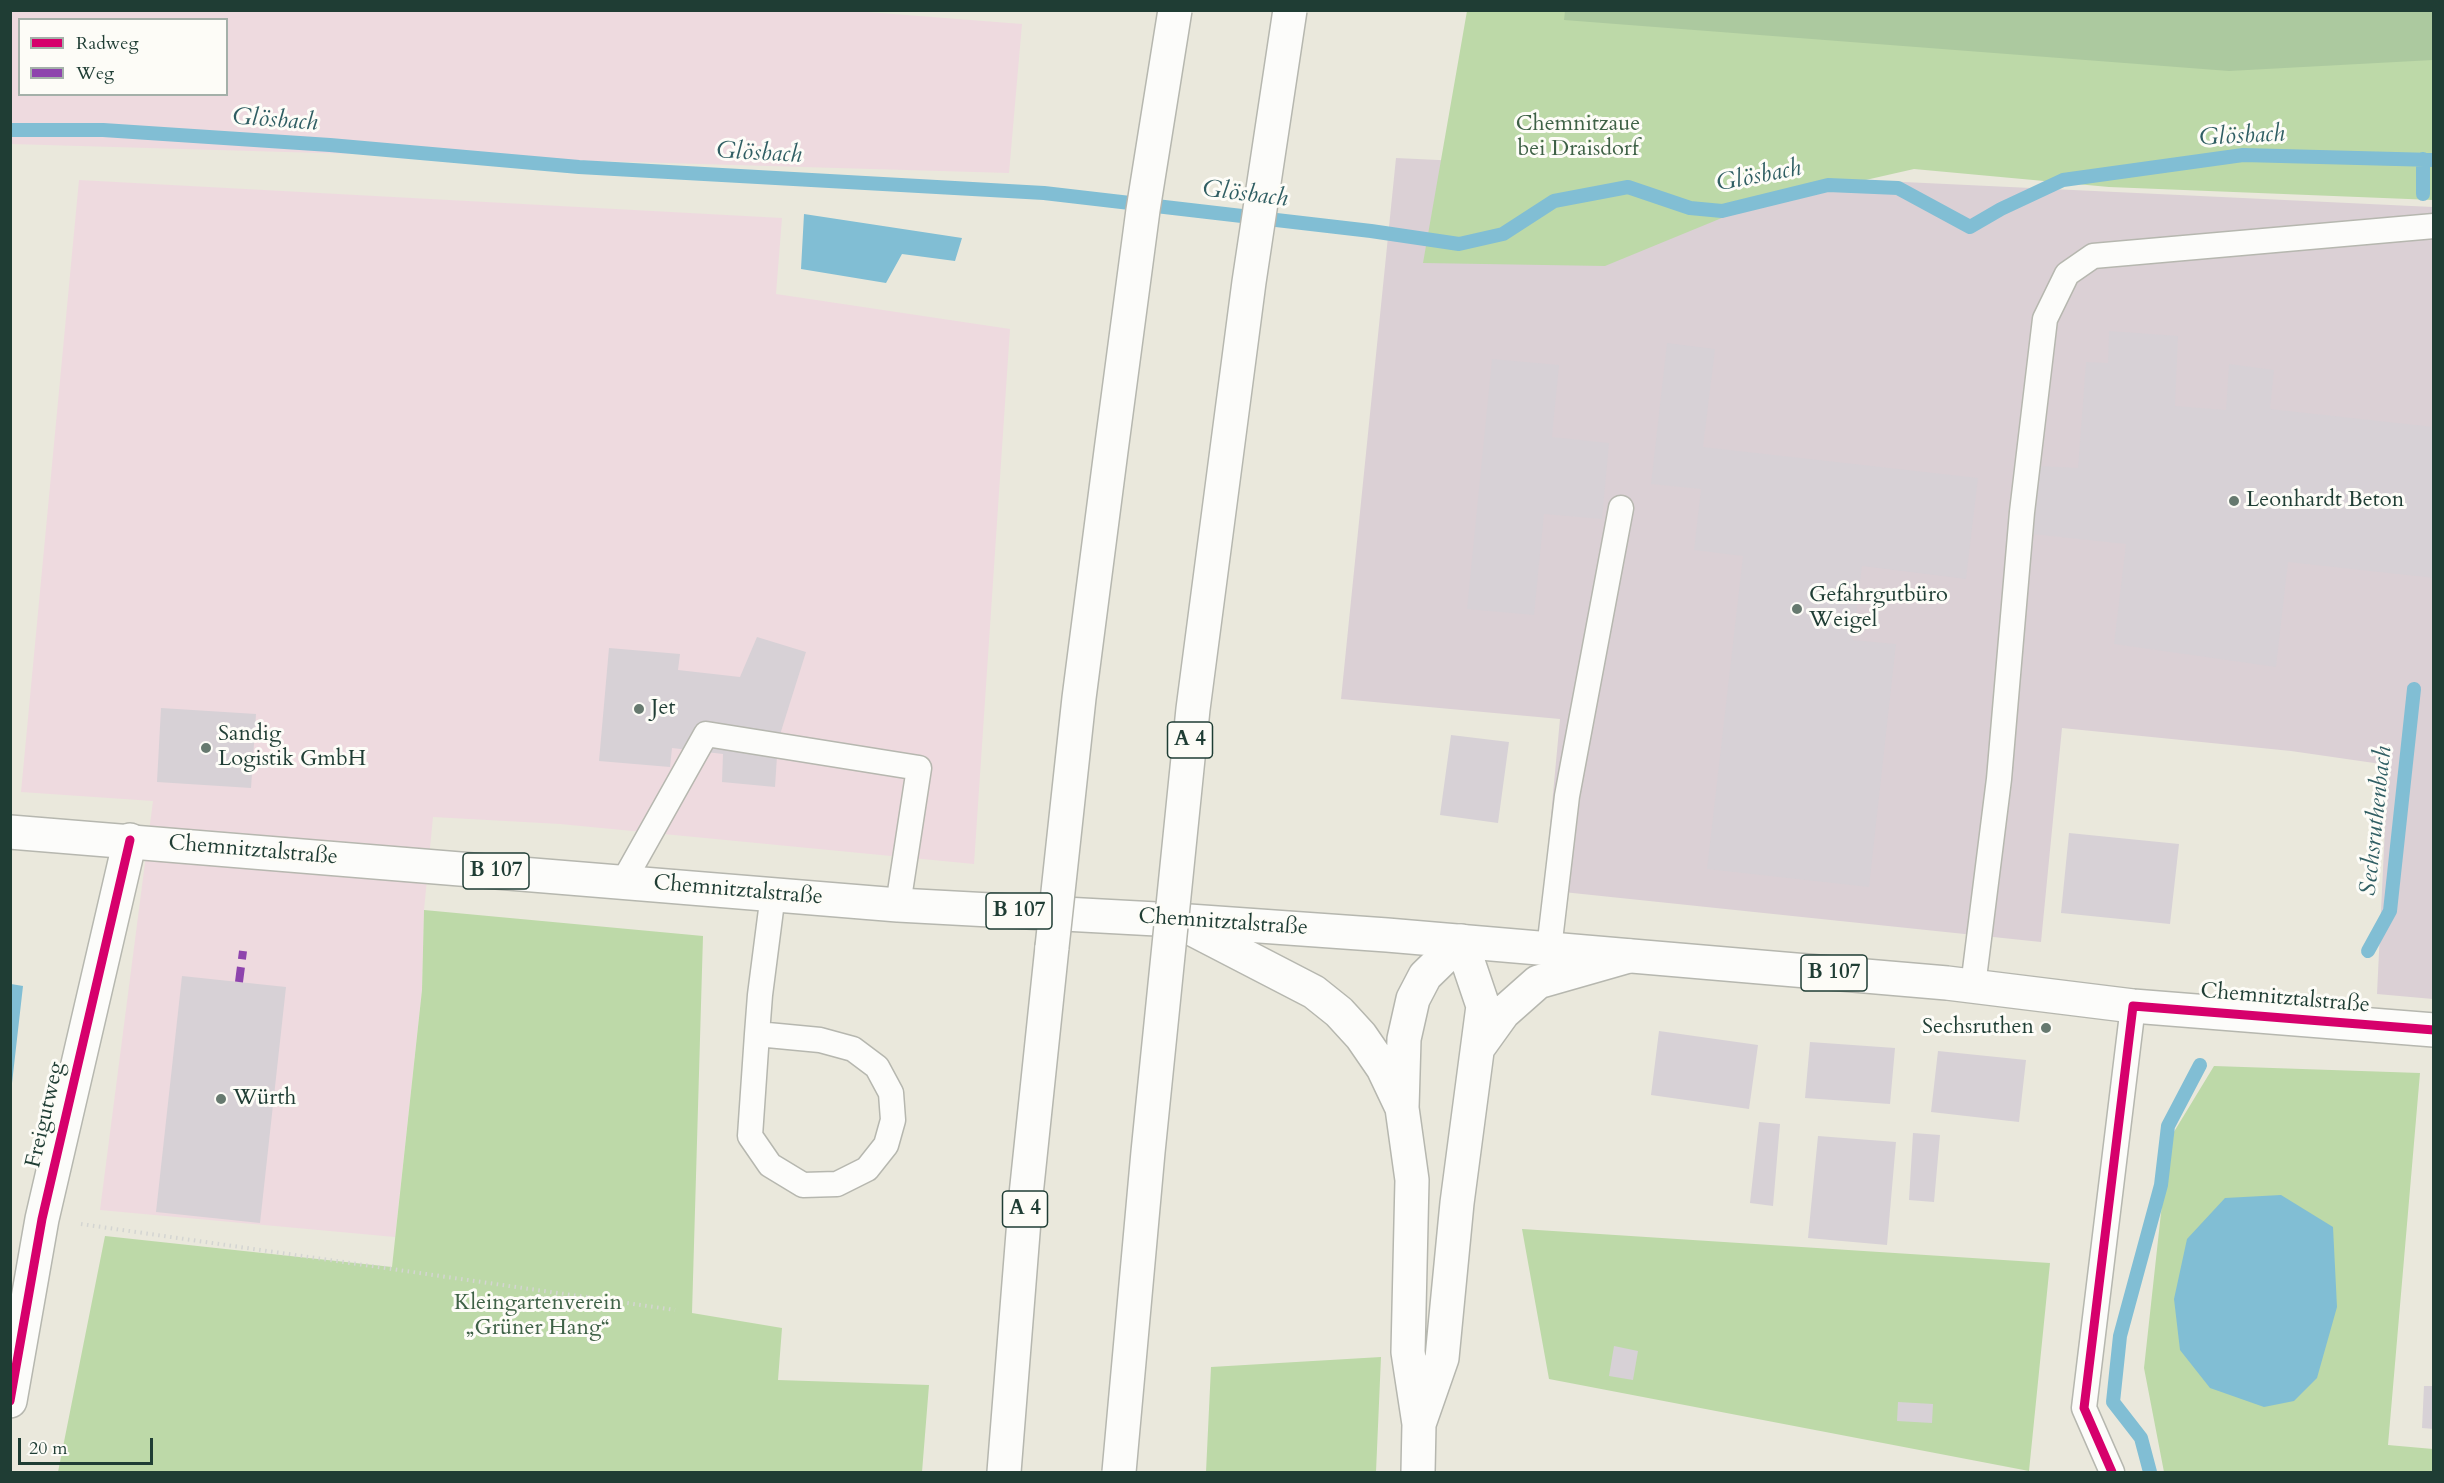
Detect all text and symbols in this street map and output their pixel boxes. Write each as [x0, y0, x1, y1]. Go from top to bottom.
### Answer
legend [18, 18, 228, 96]
text: Radweg [76, 31, 139, 56]
text: Weg [76, 61, 114, 86]
water label: Glösbach [231, 104, 319, 138]
park label: Chemnitzaue bei Draisdorf [1516, 112, 1640, 164]
water label: Glösbach [2198, 120, 2286, 154]
water label: Glösbach [715, 137, 803, 171]
water label: Glösbach [1714, 155, 1804, 199]
water label: Glösbach [1201, 175, 1289, 215]
place label: Leonhardt Beton [2246, 488, 2404, 514]
marker: Leonhardt Beton [2227, 494, 2241, 508]
place label: Gefahrgutbüro Weigel [1809, 583, 1948, 634]
marker: Gefahrgutbüro Weigel [1790, 602, 1804, 616]
place label: Jet [651, 696, 675, 722]
marker: Jet [632, 702, 646, 716]
place label: Sandig Logistik GmbH [218, 722, 366, 774]
road number: A 4 [1168, 722, 1212, 758]
marker: Sandig Logistik GmbH [199, 741, 213, 755]
water label: Sechsruthenbach [2355, 745, 2399, 897]
street label: Chemnitztalstraße [167, 830, 339, 872]
road number: B 107 [463, 853, 529, 889]
street label: Chemnitztalstraße [652, 870, 824, 912]
road number: B 107 [986, 893, 1052, 929]
street label: Chemnitztalstraße [1137, 904, 1309, 942]
road number: B 107 [1801, 955, 1867, 991]
street label: Chemnitztalstraße [2199, 978, 2371, 1020]
place label: Sechsruthen [1922, 1015, 2034, 1041]
marker: Sechsruthen [2039, 1021, 2053, 1035]
street label: Freigutweg [21, 1059, 71, 1171]
place label: Würth [233, 1086, 296, 1112]
marker: Würth [214, 1092, 228, 1106]
road number: A 4 [1002, 1191, 1048, 1227]
park label: Kleingartenverein „Grüner Hang“ [454, 1291, 622, 1342]
scale bar [21, 1426, 156, 1464]
text: 20 m [29, 1436, 68, 1461]

